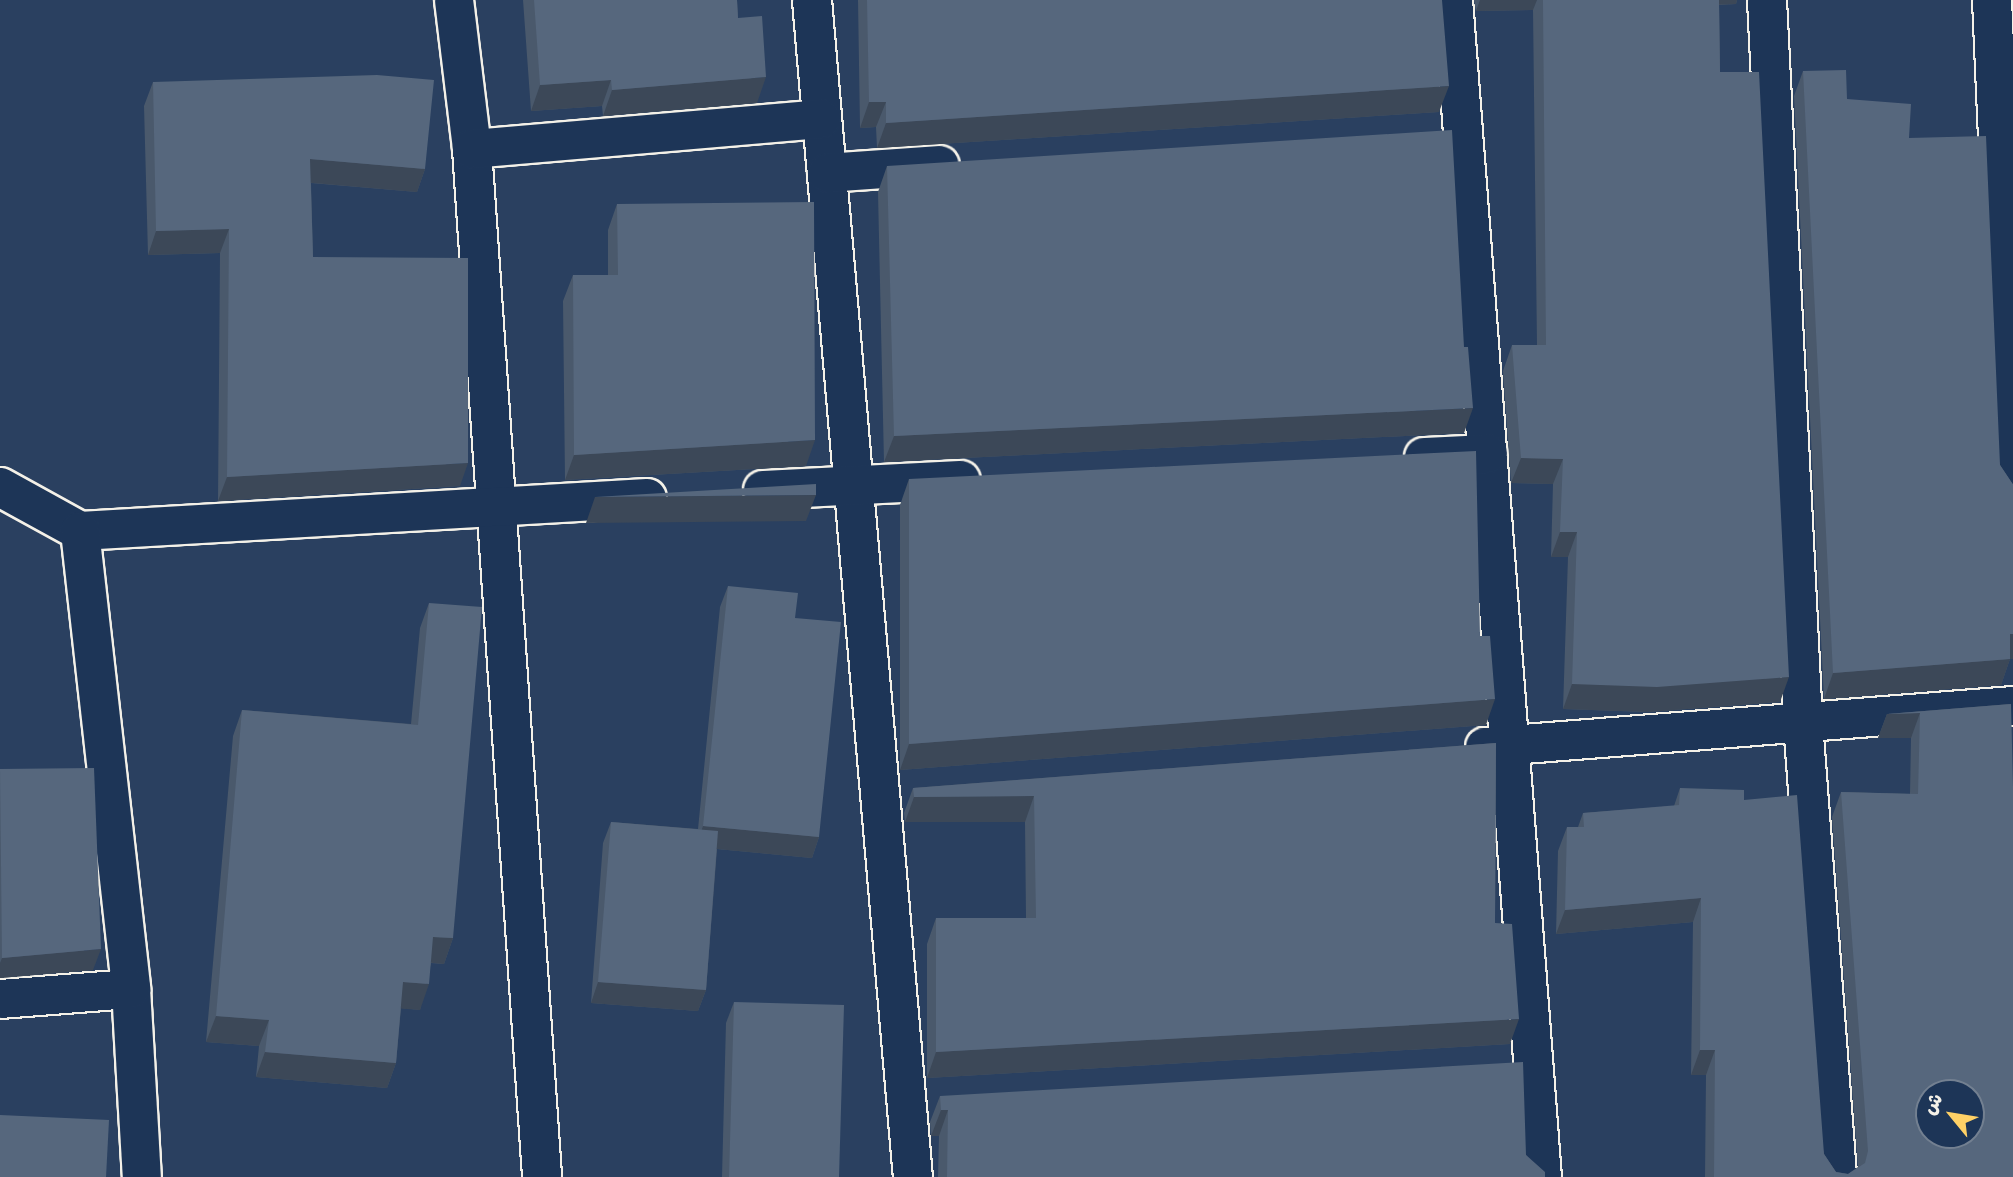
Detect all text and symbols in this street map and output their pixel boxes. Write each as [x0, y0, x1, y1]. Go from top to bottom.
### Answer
north arrow [1915, 1079, 1985, 1149]
text: ش [1915, 1088, 1952, 1121]

